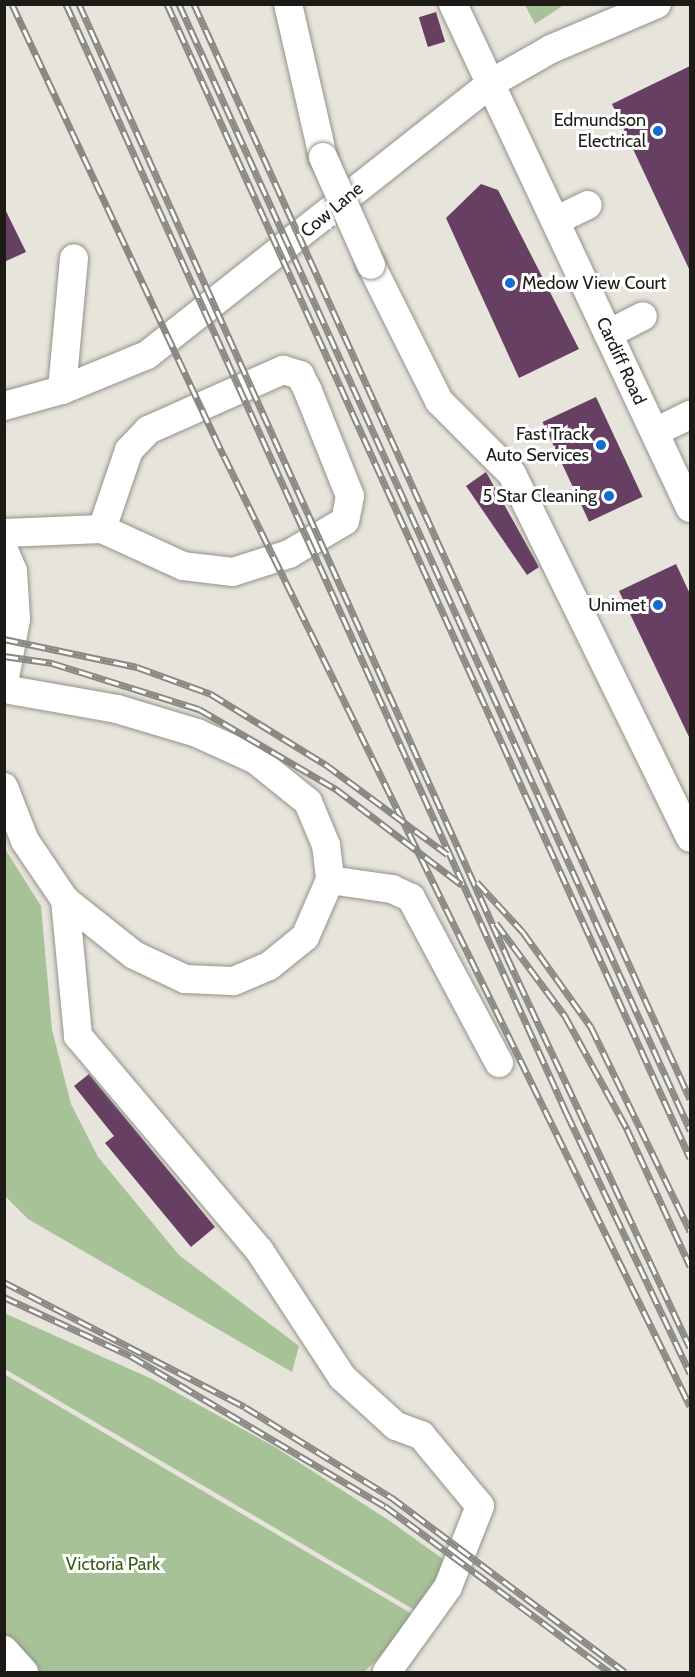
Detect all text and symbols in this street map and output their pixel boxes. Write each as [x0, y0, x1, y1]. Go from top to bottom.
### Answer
place label: Edmundson Electrical [554, 110, 646, 152]
marker: Edmundson Electrical [651, 124, 665, 138]
street label: Cow Lane [296, 178, 368, 242]
place label: Medow View Court [522, 272, 666, 294]
marker: Medow View Court [503, 276, 517, 290]
street label: Cardiff Road [591, 314, 651, 408]
place label: Fast Track Auto Services [486, 424, 589, 466]
marker: Fast Track Auto Services [594, 438, 608, 452]
place label: 5 Star Cleaning [483, 485, 597, 507]
marker: 5 Star Cleaning [602, 489, 616, 503]
place label: Unimet [588, 594, 646, 616]
marker: Unimet [651, 598, 665, 612]
park label: Victoria Park [66, 1553, 160, 1575]

